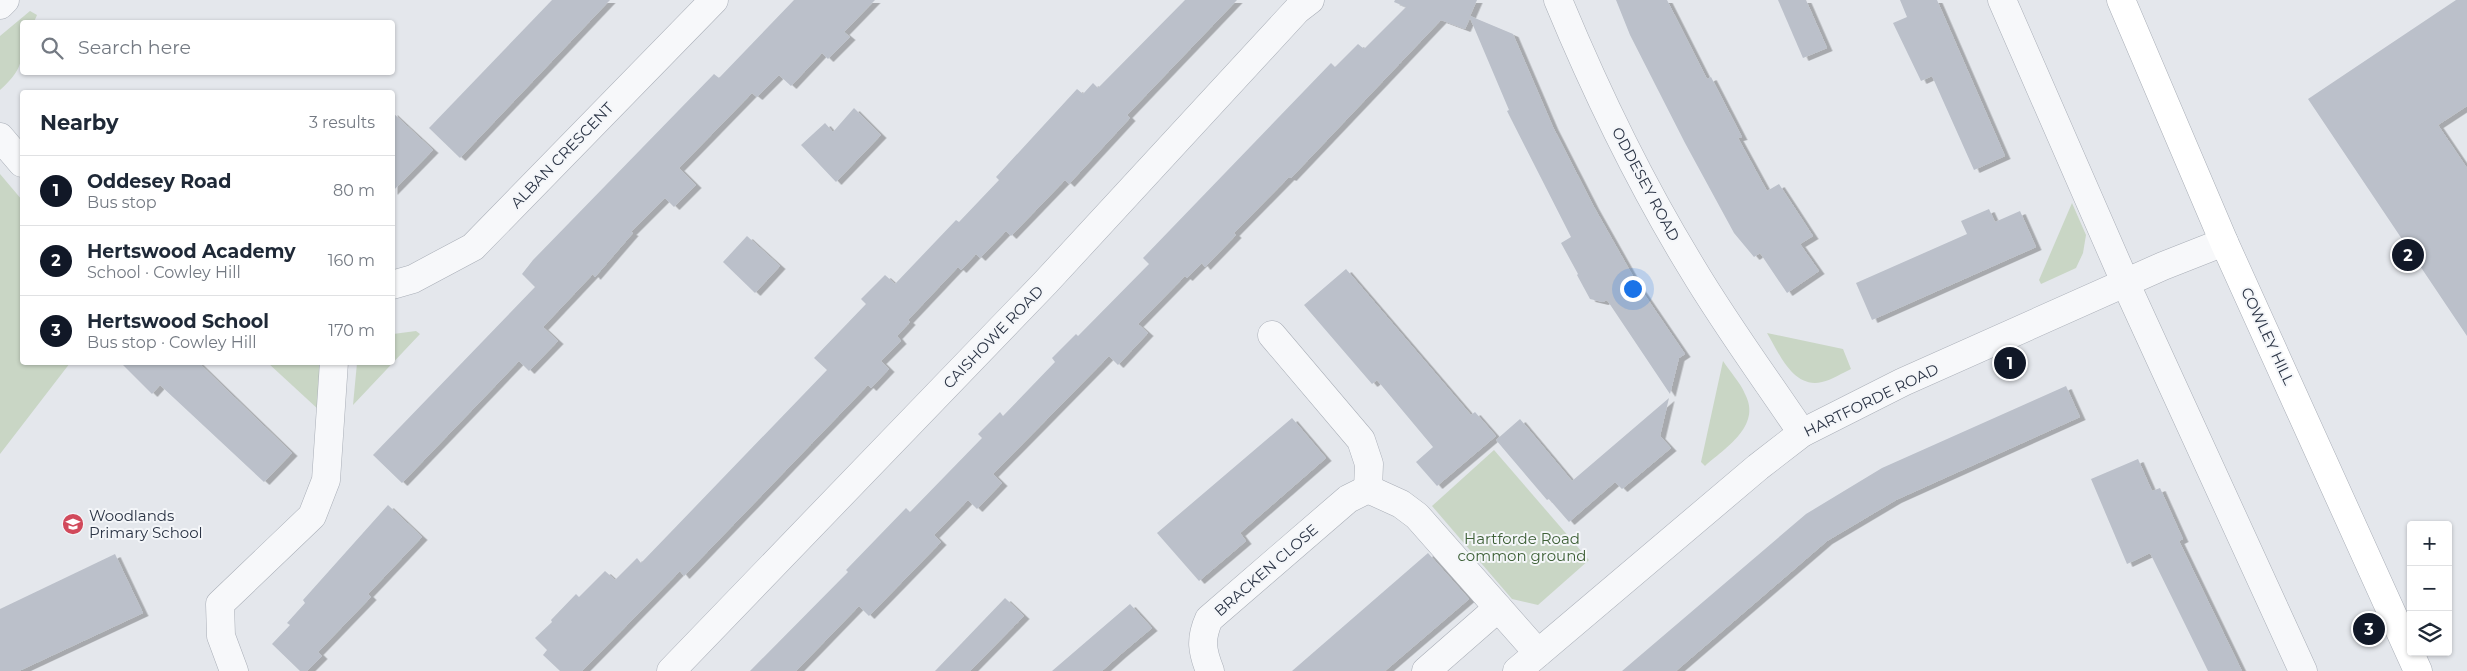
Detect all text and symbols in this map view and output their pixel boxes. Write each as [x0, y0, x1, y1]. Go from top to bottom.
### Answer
search box [20, 20, 395, 75]
icon: search [38, 34, 66, 62]
text: Search here [78, 36, 191, 59]
street label: ALBAN CRESCENT [507, 98, 618, 212]
text: Nearby [40, 110, 119, 135]
text: 3 results [309, 113, 375, 132]
street label: ODDESEY ROAD [1608, 124, 1684, 244]
text: Oddesey Road [87, 170, 231, 193]
text: 1 [53, 181, 59, 200]
text: 80 m [333, 181, 375, 200]
text: Bus stop [87, 193, 157, 212]
pin: 2 [2392, 236, 2424, 274]
text: Hertswood Academy [87, 240, 296, 263]
text: 2 [51, 251, 61, 270]
text: 160 m [328, 251, 375, 270]
text: School · Cowley Hill [87, 263, 241, 282]
your location [1620, 276, 1646, 302]
street label: CAISHOWE ROAD [939, 281, 1047, 393]
street label: COWLEY HILL [2237, 284, 2299, 388]
text: Hertswood School [87, 310, 269, 333]
text: 3 [51, 321, 61, 340]
text: 170 m [328, 321, 375, 340]
text: Bus stop · Cowley Hill [87, 333, 257, 352]
pin: 1 [1994, 344, 2026, 382]
street label: HARTFORDE ROAD [1800, 359, 1942, 441]
place label: Woodlands Primary School [89, 506, 203, 542]
school or university icon: Woodlands Primary School [61, 512, 85, 536]
street label: BRACKEN CLOSE [1210, 520, 1322, 620]
map controls [2407, 521, 2452, 656]
button: + [2407, 521, 2452, 566]
park label: Hartforde Road common ground [1458, 529, 1586, 565]
button: − [2407, 566, 2452, 611]
pin: 3 [2353, 610, 2385, 648]
button: layers [2407, 611, 2452, 656]

